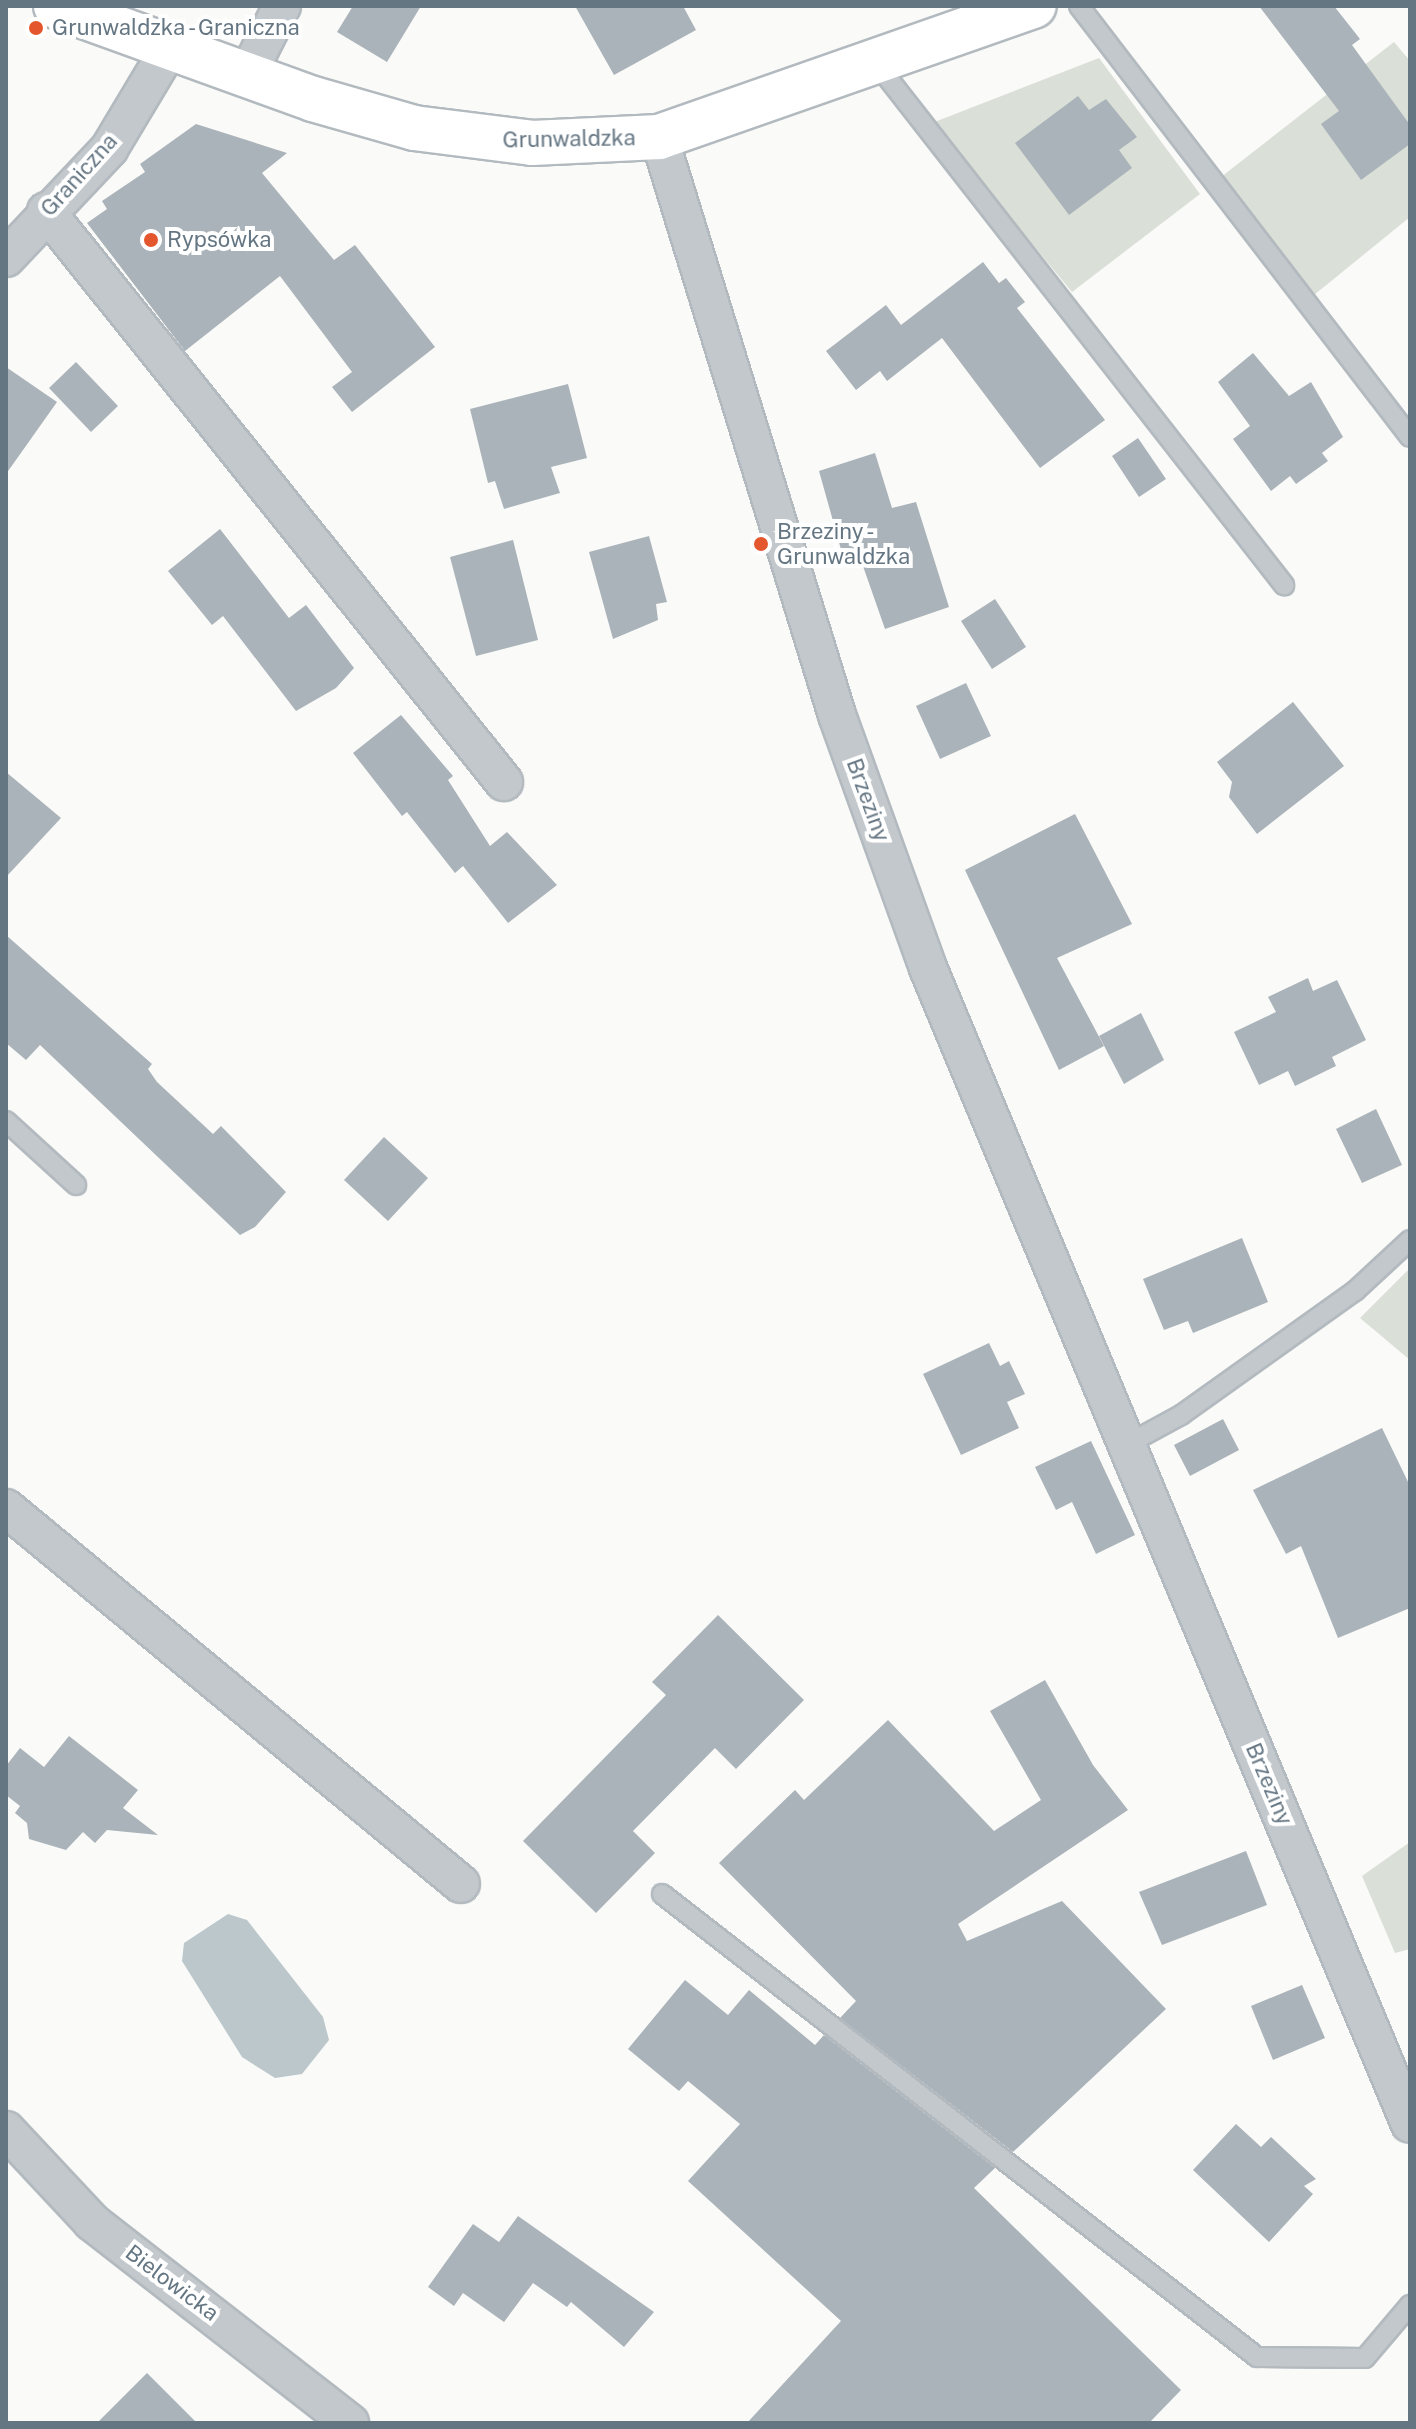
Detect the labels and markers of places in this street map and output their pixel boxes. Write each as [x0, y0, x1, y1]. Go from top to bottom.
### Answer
place label: Grunwaldzka - Graniczna [52, 15, 306, 41]
marker: Grunwaldzka - Graniczna [27, 19, 45, 37]
place label: Rypsówka [167, 227, 271, 253]
marker: Rypsówka [142, 231, 160, 249]
place label: Brzeziny - Grunwaldzka [777, 518, 910, 570]
marker: Brzeziny - Grunwaldzka [752, 535, 770, 553]

